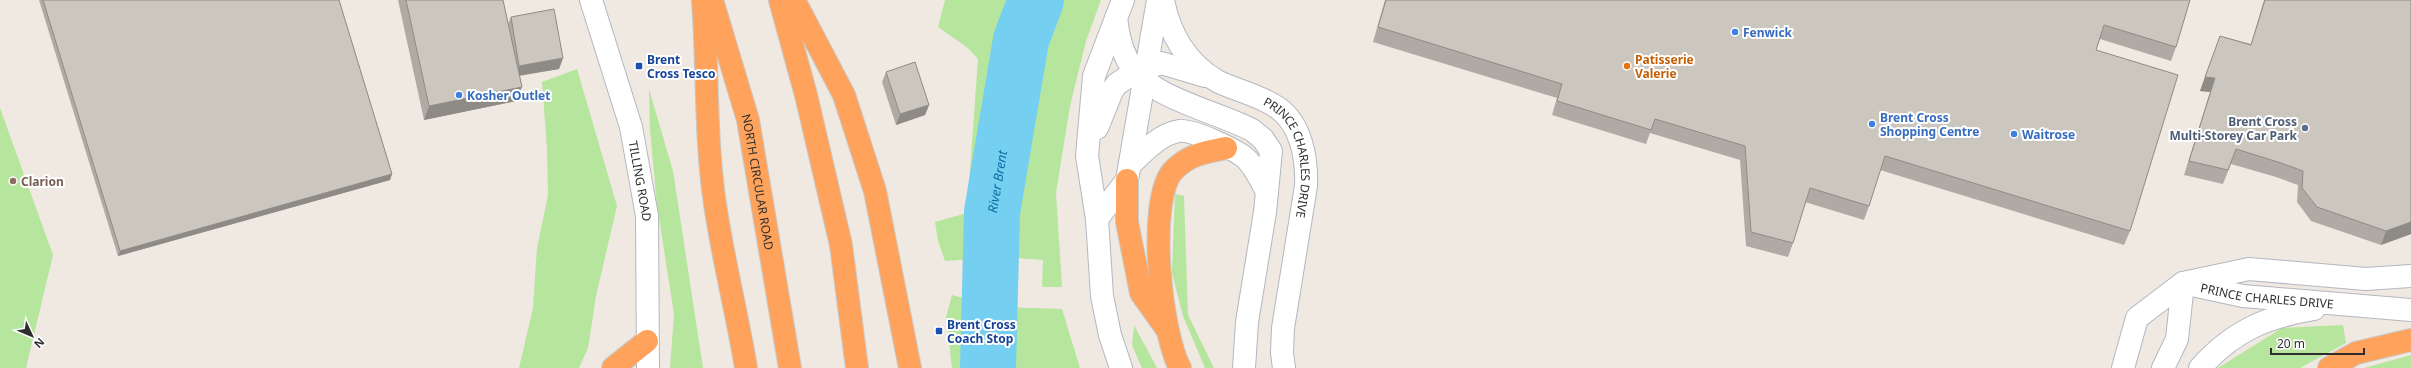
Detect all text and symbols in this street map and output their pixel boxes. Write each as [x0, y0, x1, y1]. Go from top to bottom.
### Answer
place label: Fenwick [1743, 24, 1793, 41]
marker: Fenwick [1730, 27, 1740, 37]
place label: Brent Cross Tesco [647, 51, 715, 82]
place label: Patisserie Valerie [1635, 51, 1694, 82]
marker: Brent Cross Tesco [634, 61, 644, 71]
marker: Patisserie Valerie [1622, 61, 1632, 71]
place label: Kosher Outlet [467, 87, 550, 104]
marker: Kosher Outlet [454, 90, 464, 100]
street label: PRINCE CHARLES DRIVE [1261, 93, 1315, 219]
place label: Brent Cross Shopping Centre [1880, 109, 1979, 140]
street label: NORTH CIRCULAR ROAD [738, 112, 778, 251]
place label: Brent Cross Multi-Storey Car Park [2170, 113, 2298, 144]
marker: Brent Cross Shopping Centre [1867, 119, 1877, 129]
marker: Brent Cross Multi-Storey Car Park [2300, 123, 2310, 133]
place label: Waitrose [2022, 126, 2075, 143]
marker: Waitrose [2009, 129, 2019, 139]
street label: TILLING ROAD [625, 139, 656, 221]
water label: River Brent [983, 148, 1011, 214]
place label: Clarion [21, 173, 64, 190]
marker: Clarion [8, 176, 18, 186]
street label: PRINCE CHARLES DRIVE [2199, 279, 2334, 312]
north arrow [12, 316, 52, 356]
place label: Brent Cross Coach Stop [947, 316, 1016, 347]
marker: Brent Cross Coach Stop [934, 326, 944, 336]
scale bar [2271, 330, 2364, 356]
text: N [31, 335, 48, 352]
text: 20 m [2277, 335, 2305, 352]

